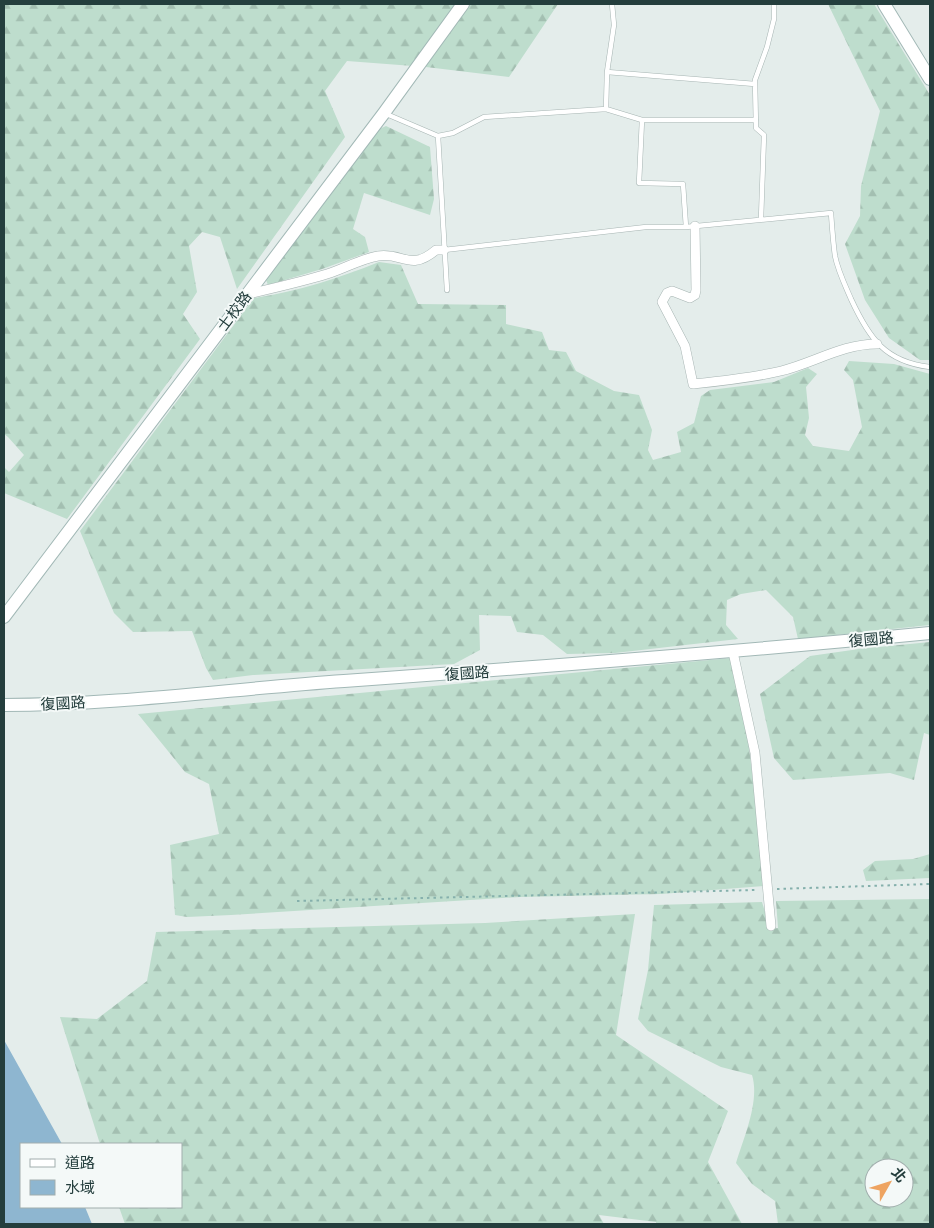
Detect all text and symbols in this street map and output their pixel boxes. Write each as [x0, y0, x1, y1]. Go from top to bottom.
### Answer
street label: 士校路 [213, 287, 255, 335]
street label: 復國路 [848, 628, 894, 650]
street label: 復國路 [444, 662, 490, 684]
street label: 復國路 [40, 692, 86, 714]
legend [20, 1143, 182, 1208]
text: 道路 [65, 1153, 95, 1172]
north arrow [864, 1158, 914, 1208]
text: 北 [888, 1164, 911, 1186]
text: 水域 [65, 1178, 95, 1197]

